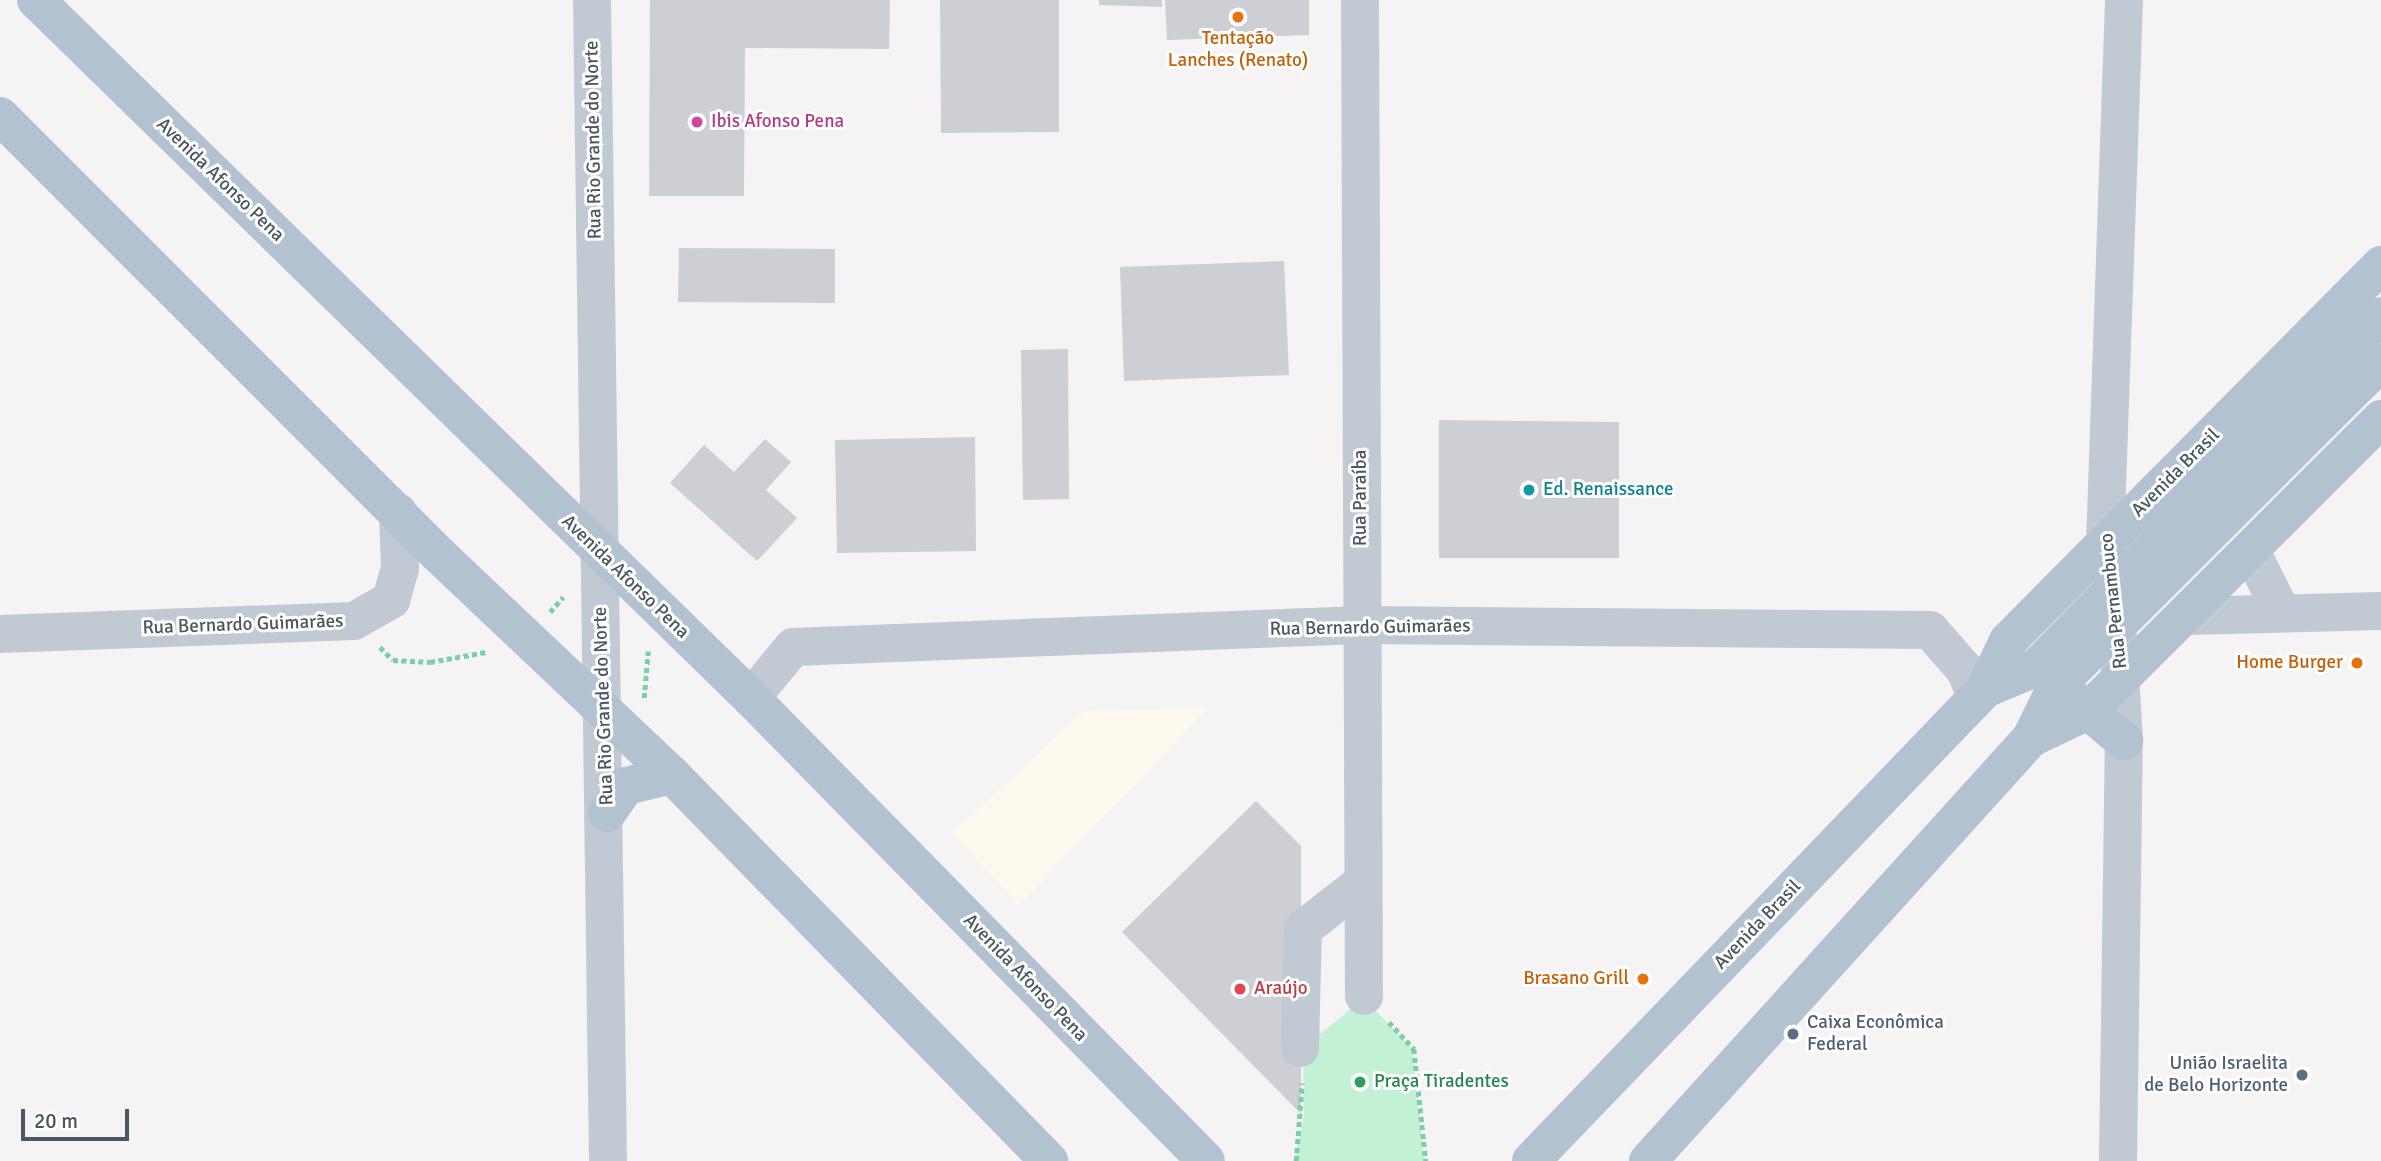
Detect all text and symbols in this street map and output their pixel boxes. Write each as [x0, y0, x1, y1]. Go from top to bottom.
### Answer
marker: Tentação Lanches (Renato) [1230, 9, 1246, 25]
place label: Tentação Lanches (Renato) [1168, 28, 1308, 72]
street label: Rua Rio Grande do Norte [581, 40, 607, 240]
place label: Ibis Afonso Pena [711, 111, 844, 133]
street label: Avenida Afonso Pena [151, 113, 289, 247]
marker: Ibis Afonso Pena [689, 114, 705, 130]
street label: Avenida Brasil [2127, 424, 2225, 522]
street label: Rua Paraíba [1350, 450, 1372, 546]
place label: Ed. Renaissance [1543, 479, 1674, 501]
marker: Ed. Renaissance [1521, 482, 1537, 498]
street label: Avenida Afonso Pena [556, 510, 694, 644]
street label: Rua Pernambuco [2096, 532, 2132, 670]
street label: Rua Rio Grande do Norte [589, 606, 619, 806]
street label: Rua Bernardo Guimarães [142, 610, 344, 640]
street label: Rua Bernardo Guimarães [1269, 615, 1471, 641]
place label: Home Burger [2236, 652, 2343, 674]
marker: Home Burger [2349, 655, 2365, 671]
street label: Avenida Brasil [1710, 876, 1806, 974]
street label: Avenida Afonso Pena [958, 909, 1092, 1047]
place label: Brasano Grill [1523, 968, 1629, 990]
marker: Brasano Grill [1635, 971, 1651, 987]
place label: Araújo [1254, 978, 1308, 1000]
marker: Araújo [1232, 981, 1248, 997]
place label: Caixa Econômica Federal [1807, 1012, 1944, 1056]
marker: Caixa Econômica Federal [1785, 1026, 1801, 1042]
place label: União Israelita de Belo Horizonte [2144, 1053, 2288, 1097]
marker: União Israelita de Belo Horizonte [2294, 1067, 2310, 1083]
place label: Praça Tiradentes [1374, 1071, 1509, 1093]
marker: Praça Tiradentes [1352, 1074, 1368, 1090]
scale bar [24, 1094, 133, 1138]
text: 20 m [34, 1108, 78, 1134]

